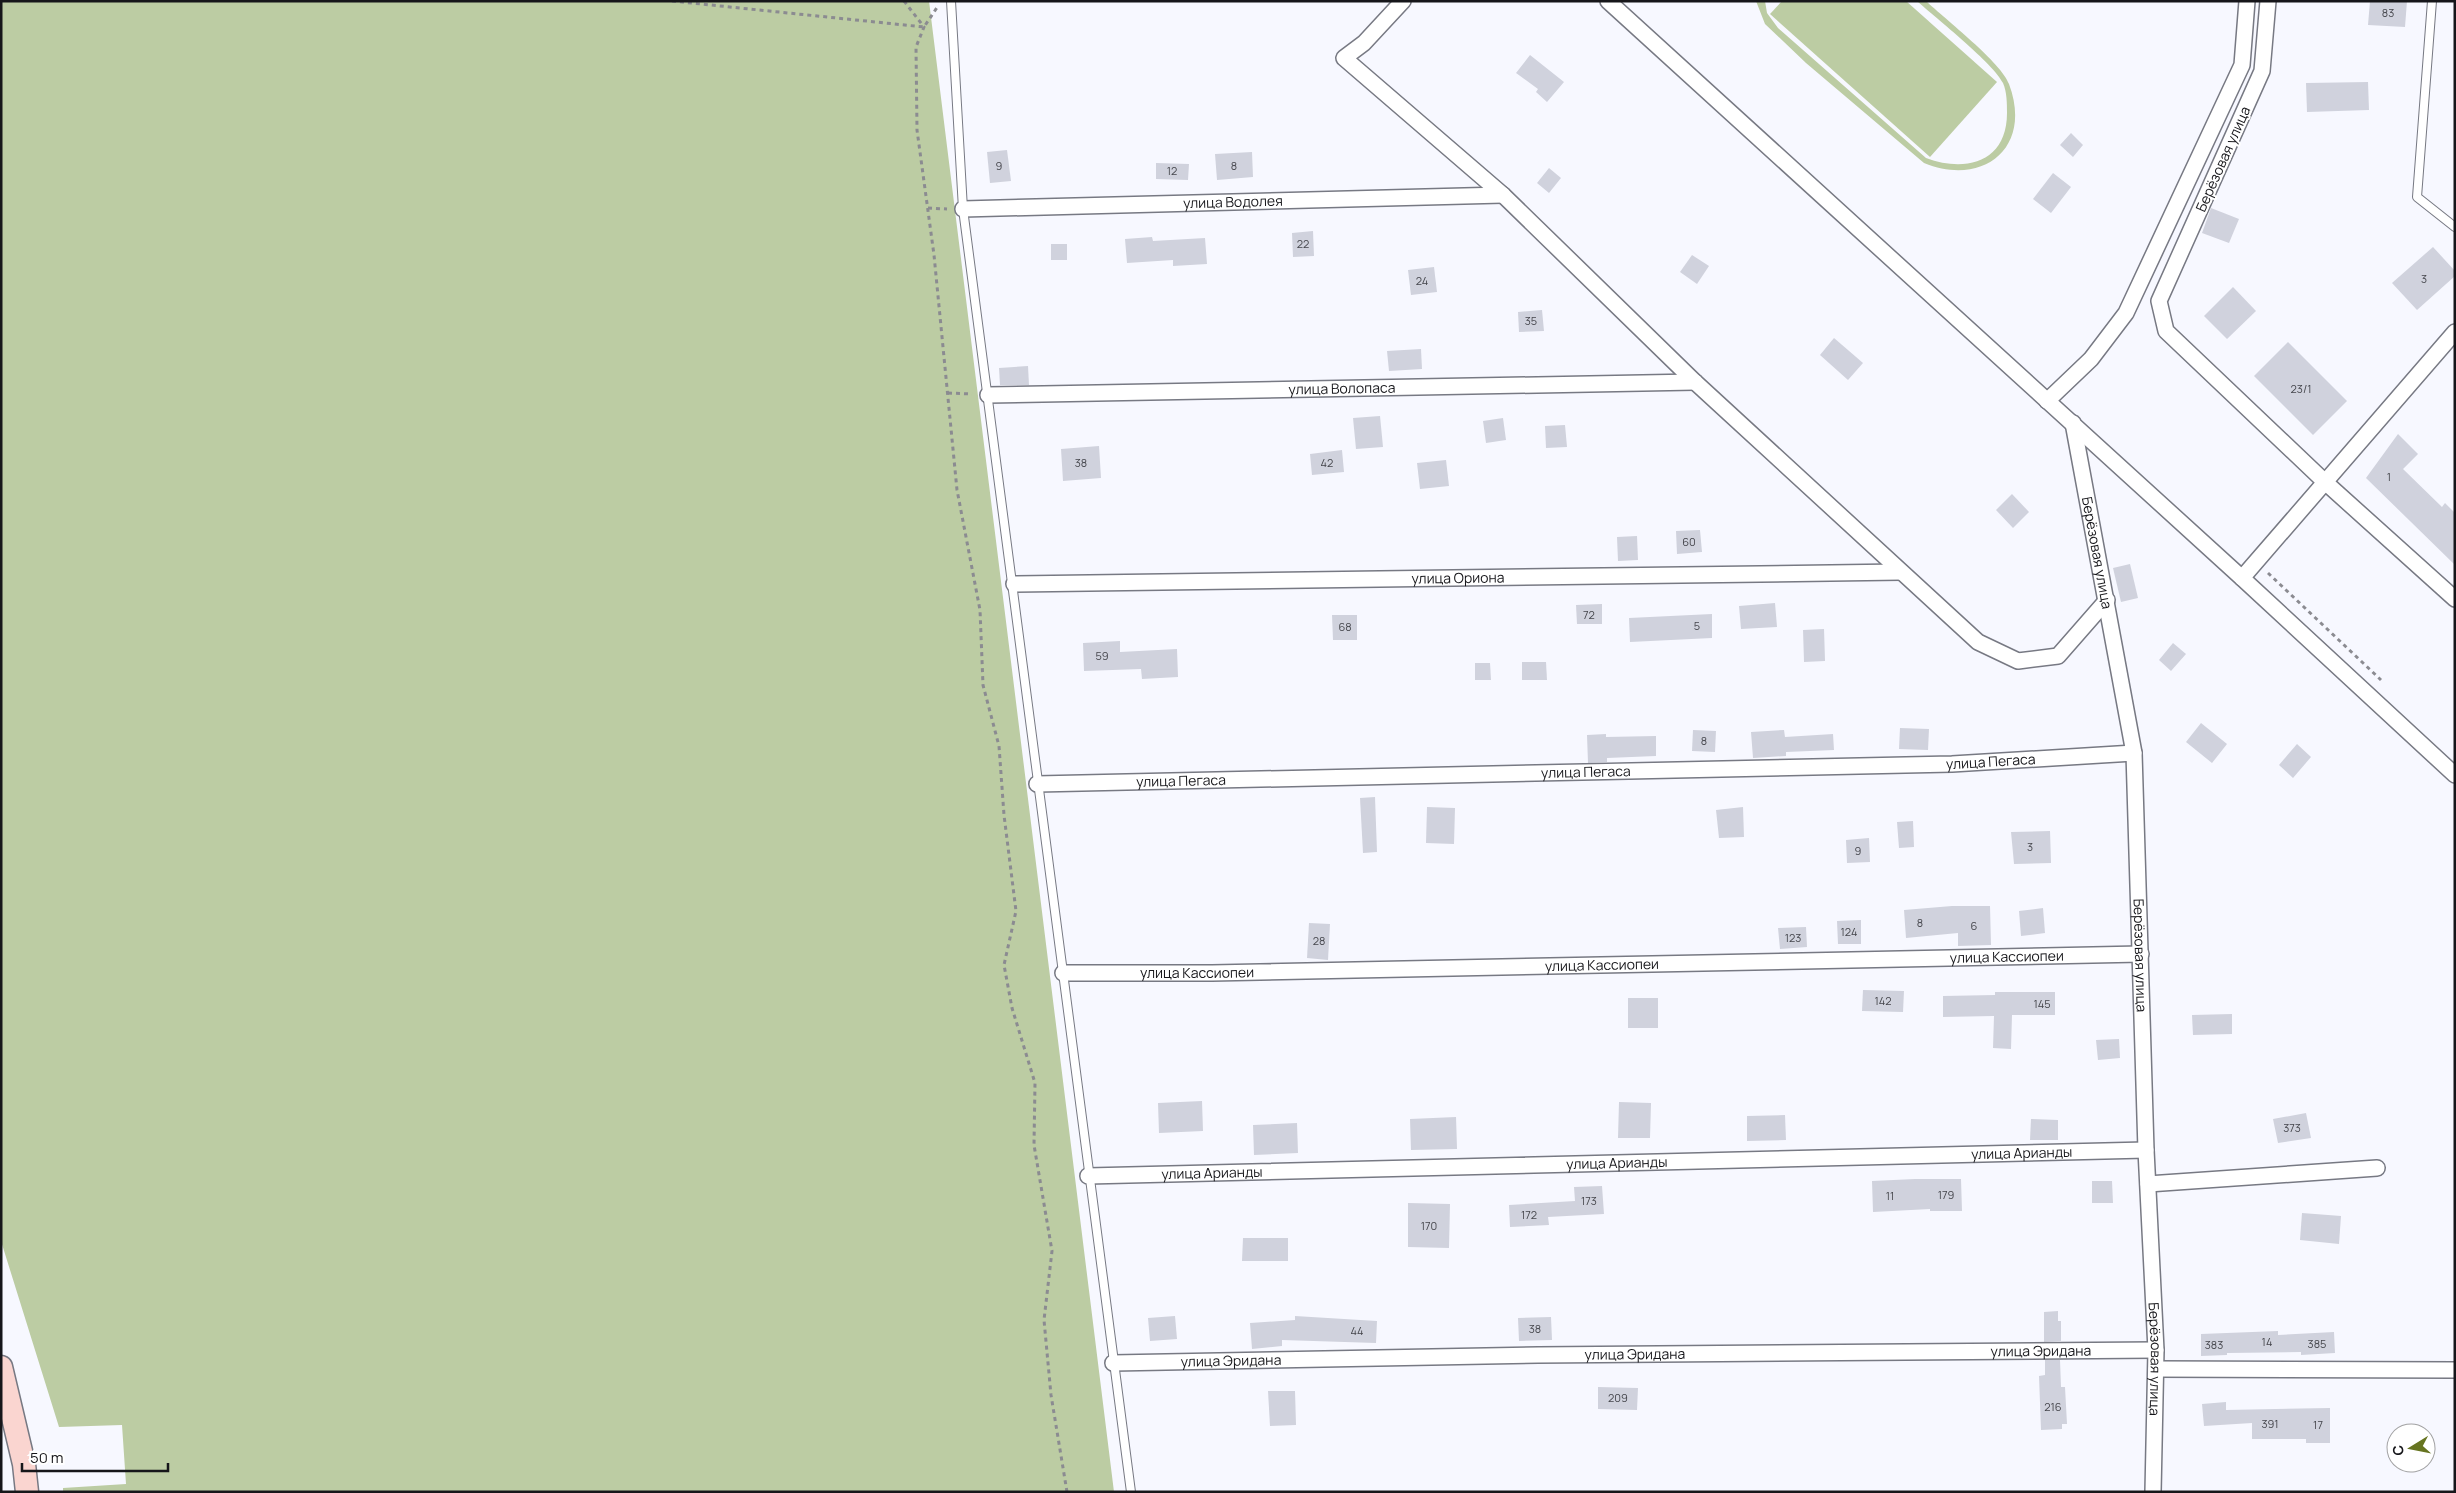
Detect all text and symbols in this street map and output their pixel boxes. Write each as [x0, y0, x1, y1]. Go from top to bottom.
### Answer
house number: 83 [2382, 5, 2394, 20]
street label: Берёзовая улица [2191, 103, 2254, 215]
house number: 9 [996, 158, 1003, 173]
house number: 8 [1231, 158, 1237, 173]
house number: 12 [1167, 163, 1177, 178]
street label: улица Водолея [1183, 191, 1283, 212]
house number: 22 [1297, 236, 1309, 251]
house number: 3 [2421, 271, 2427, 286]
house number: 24 [1416, 273, 1428, 288]
house number: 35 [1525, 313, 1537, 328]
street label: улица Волопаса [1288, 378, 1396, 398]
house number: 23/1 [2291, 381, 2311, 396]
house number: 38 [1075, 455, 1087, 470]
house number: 42 [1321, 455, 1333, 470]
house number: 1 [2387, 469, 2391, 484]
street label: Берёзовая улица [2078, 495, 2117, 610]
house number: 60 [1682, 534, 1696, 549]
street label: улица Ориона [1411, 567, 1505, 588]
house number: 72 [1583, 607, 1595, 622]
house number: 5 [1694, 618, 1700, 633]
house number: 68 [1338, 619, 1352, 634]
house number: 59 [1095, 648, 1109, 663]
house number: 8 [1701, 733, 1707, 748]
street label: улица Пегаса [1946, 749, 2036, 773]
street label: улица Пегаса [1541, 761, 1631, 782]
street label: улица Пегаса [1136, 770, 1226, 791]
house number: 3 [2027, 839, 2033, 854]
house number: 9 [1855, 843, 1862, 858]
street label: Берёзовая улица [2129, 898, 2152, 1012]
house number: 8 [1917, 915, 1923, 930]
house number: 6 [1971, 918, 1978, 933]
house number: 124 [1841, 924, 1857, 939]
house number: 123 [1785, 930, 1801, 945]
house number: 28 [1313, 933, 1325, 948]
street label: улица Кассиопеи [1950, 946, 2064, 967]
street label: улица Кассиопеи [1545, 954, 1659, 975]
street label: улица Кассиопеи [1140, 962, 1254, 982]
house number: 142 [1874, 993, 1892, 1008]
house number: 145 [2033, 996, 2051, 1011]
house number: 373 [2283, 1120, 2301, 1135]
street label: улица Арианды [1971, 1142, 2073, 1163]
street label: улица Арианды [1566, 1152, 1668, 1173]
street label: улица Арианды [1161, 1162, 1263, 1183]
house number: 179 [1938, 1187, 1954, 1202]
house number: 11 [1886, 1188, 1894, 1203]
house number: 173 [1581, 1193, 1597, 1208]
house number: 172 [1521, 1207, 1537, 1222]
house number: 170 [1421, 1218, 1437, 1233]
street label: Берёзовая улица [2145, 1302, 2166, 1416]
house number: 38 [1529, 1321, 1541, 1336]
house number: 44 [1350, 1323, 1364, 1338]
house number: 14 [2262, 1334, 2272, 1349]
house number: 385 [2308, 1336, 2326, 1351]
house number: 383 [2205, 1337, 2223, 1352]
street label: улица Эридана [1990, 1341, 2091, 1360]
street label: улица Эридана [1584, 1344, 1685, 1364]
street label: улица Эридана [1180, 1350, 1282, 1371]
house number: 209 [1608, 1390, 1628, 1405]
house number: 216 [2044, 1399, 2062, 1414]
house number: 391 [2261, 1416, 2279, 1431]
house number: 17 [2313, 1417, 2323, 1432]
north arrow [2386, 1423, 2436, 1473]
scale bar [22, 1440, 169, 1472]
text: С [2387, 1444, 2408, 1457]
text: 50 m [30, 1447, 64, 1468]

